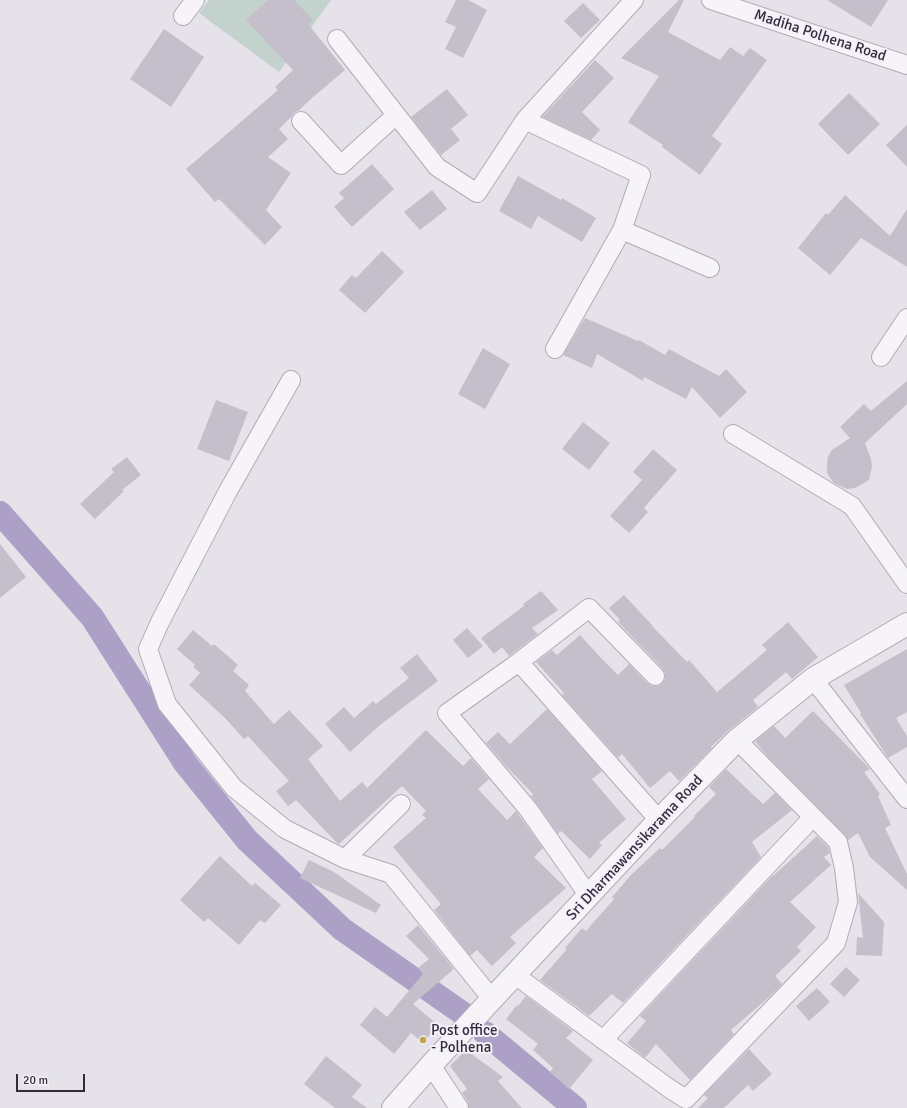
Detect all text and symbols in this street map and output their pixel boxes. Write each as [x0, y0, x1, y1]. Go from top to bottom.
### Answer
street label: Madiha Polhena Road [752, 6, 888, 66]
street label: Sri Dharmawansikarama Road [563, 772, 707, 924]
place label: Post office - Polhena [431, 1022, 498, 1057]
marker: Post office - Polhena [418, 1035, 428, 1045]
scale bar [18, 1066, 87, 1092]
text: 20 m [23, 1073, 48, 1088]

